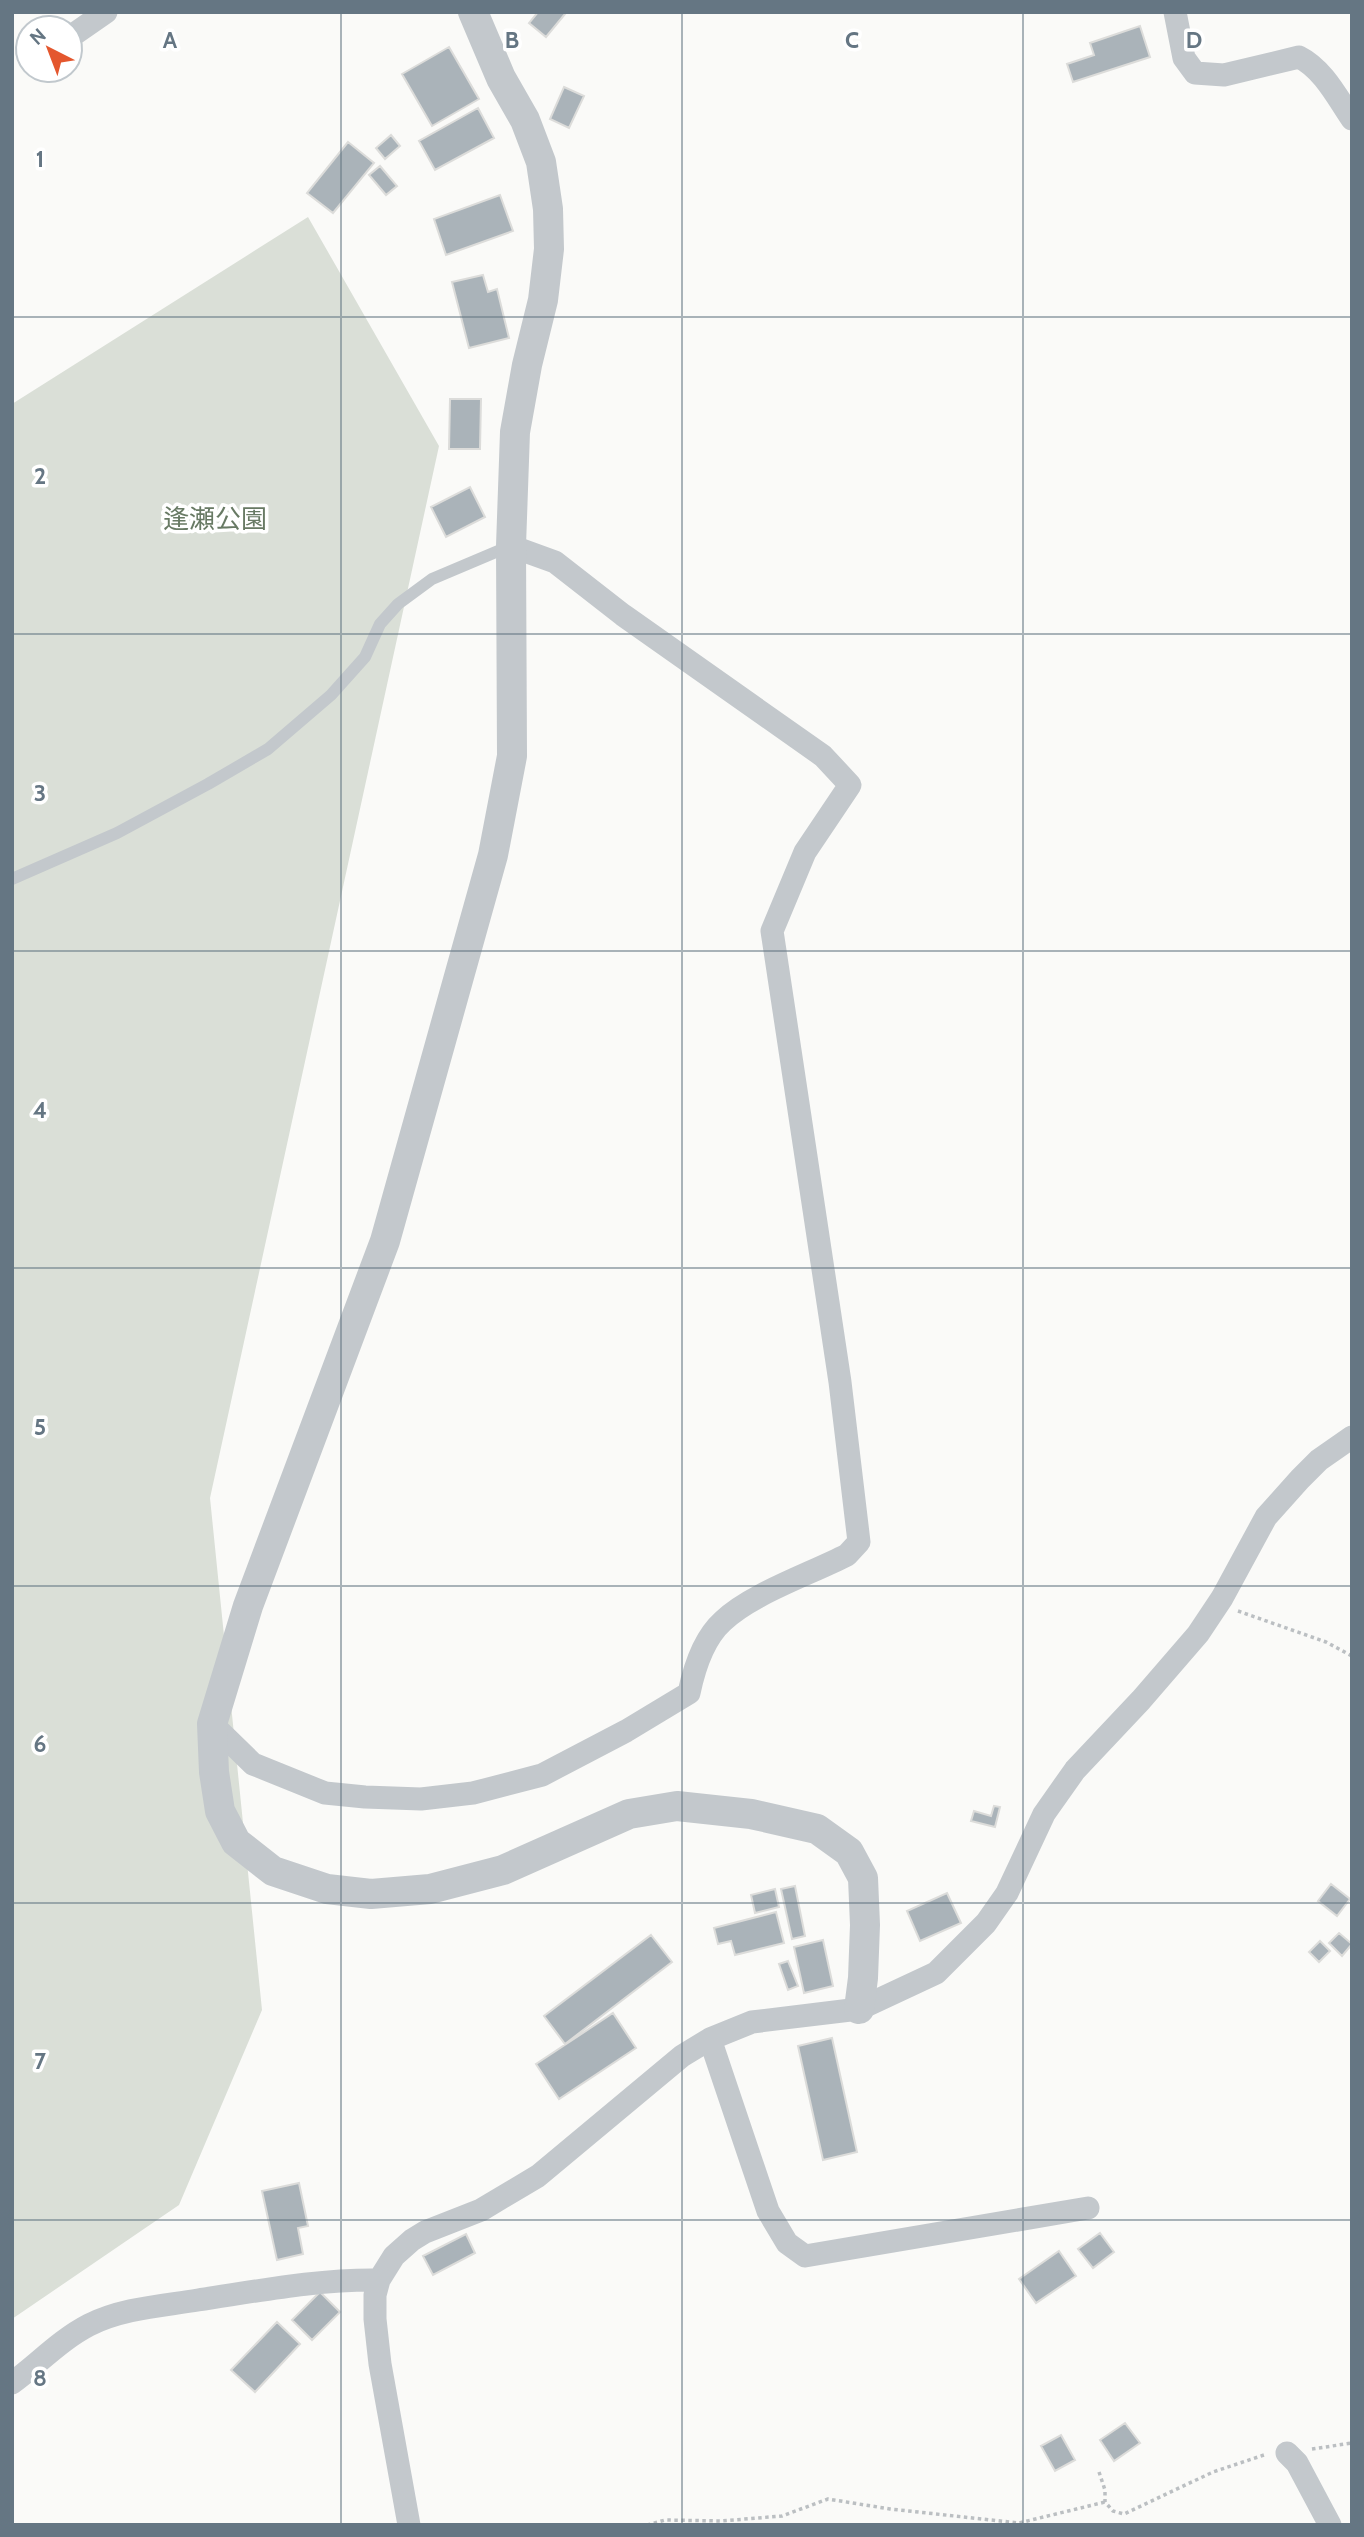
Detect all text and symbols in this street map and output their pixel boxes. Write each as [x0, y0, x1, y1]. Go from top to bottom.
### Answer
north arrow [14, 14, 84, 84]
text: N [25, 24, 51, 50]
text: A [163, 26, 178, 54]
text: B [505, 26, 519, 54]
text: C [845, 26, 859, 54]
text: D [1186, 26, 1202, 54]
text: 1 [36, 145, 44, 173]
text: 2 [34, 462, 46, 490]
park label: 逢瀬公園 [163, 503, 267, 535]
text: 3 [34, 779, 46, 807]
text: 4 [33, 1096, 47, 1124]
text: 5 [34, 1413, 46, 1441]
text: 6 [34, 1730, 46, 1758]
text: 7 [34, 2047, 46, 2075]
text: 8 [33, 2364, 47, 2392]

